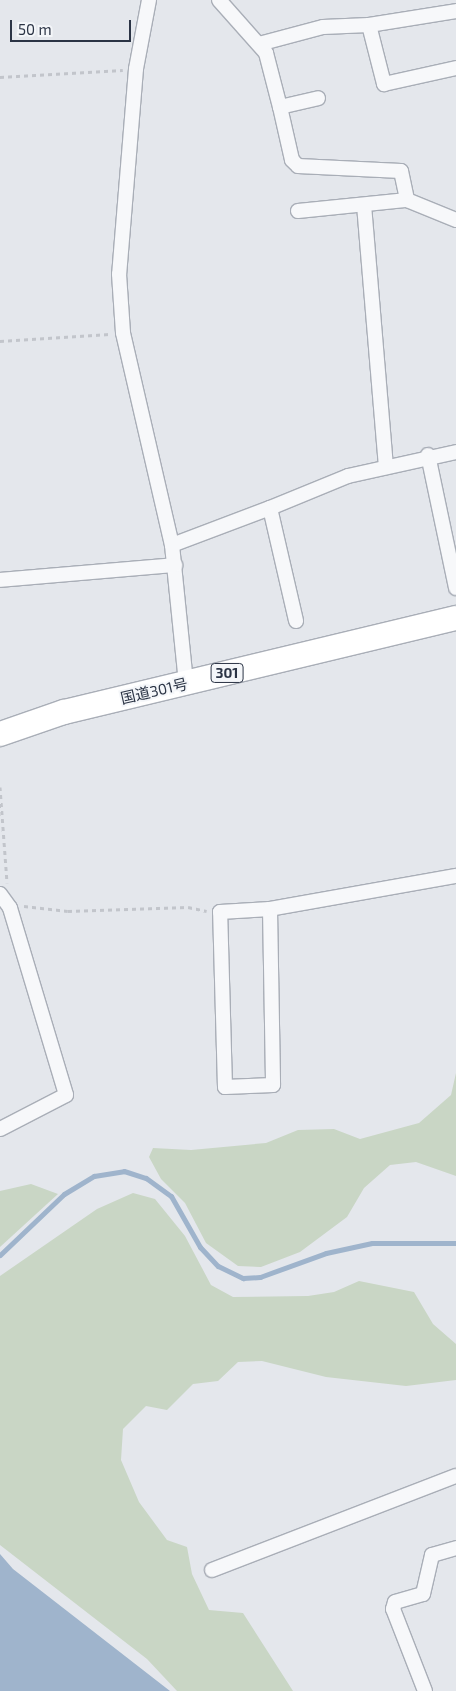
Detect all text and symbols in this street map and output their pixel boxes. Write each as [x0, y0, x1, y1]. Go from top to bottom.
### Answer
scale bar [12, 10, 134, 42]
text: 50 m [18, 20, 52, 38]
road number: 301 [210, 661, 244, 684]
street label: 国道301号 [119, 675, 189, 707]

